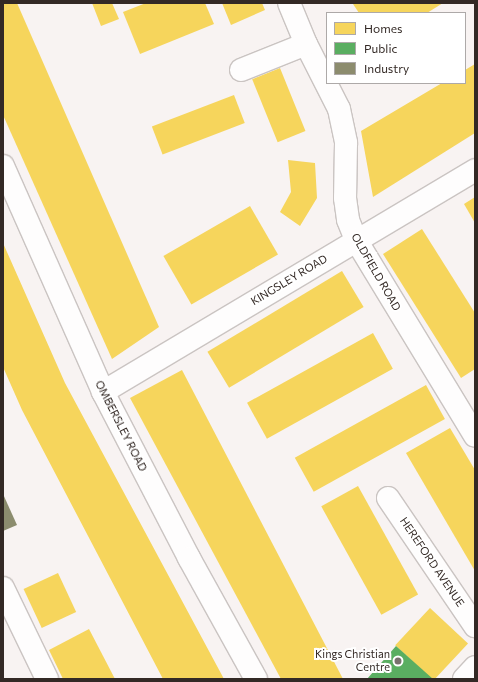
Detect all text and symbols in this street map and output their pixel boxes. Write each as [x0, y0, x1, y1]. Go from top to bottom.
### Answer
legend [326, 12, 466, 84]
text: Homes [364, 21, 402, 35]
text: Public [364, 41, 397, 55]
text: Industry [364, 61, 409, 75]
street label: OLDFIELD ROAD [348, 231, 404, 313]
street label: KINGSLEY ROAD [248, 252, 330, 308]
street label: OMBERSLEY ROAD [92, 378, 150, 474]
street label: HEREFORD AVENUE [397, 515, 467, 609]
place label: Kings Christian Centre [315, 648, 390, 674]
marker: Kings Christian Centre [393, 656, 403, 666]

